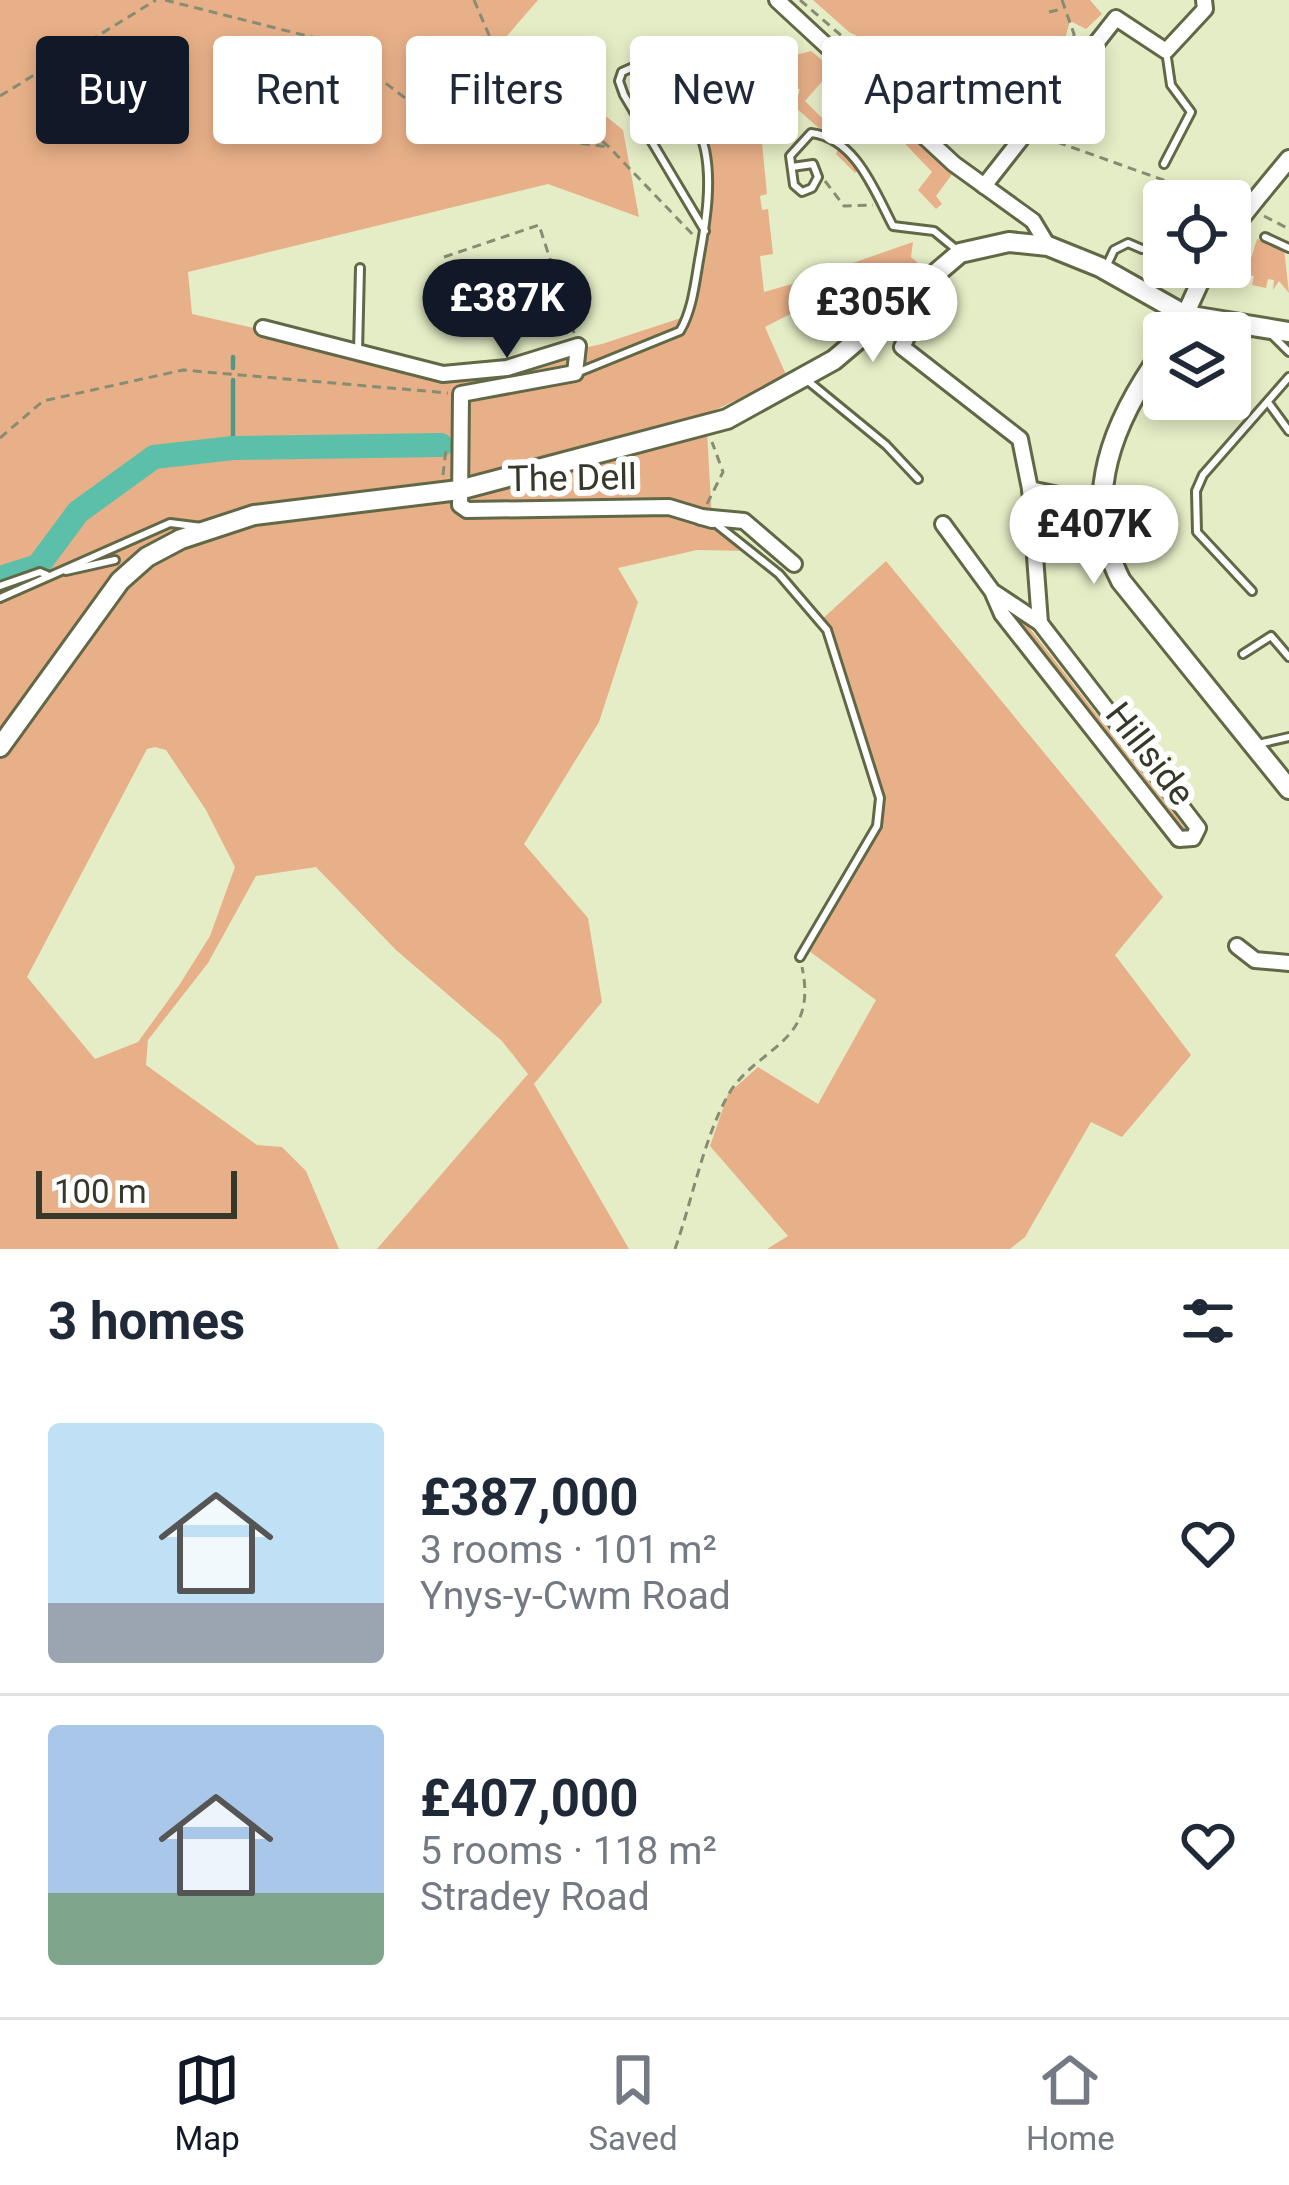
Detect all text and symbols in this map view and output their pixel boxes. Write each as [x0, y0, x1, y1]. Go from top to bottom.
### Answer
chip: Buy [36, 36, 189, 144]
chip: Rent [213, 36, 382, 144]
chip: Filters [406, 36, 606, 144]
chip: New [630, 36, 798, 144]
chip: Apartment [822, 36, 1105, 144]
map controls [1143, 180, 1251, 420]
button: locate [1143, 180, 1251, 288]
pin: £387K [423, 259, 591, 361]
pin: £305K [789, 263, 957, 365]
text: £387K [449, 275, 565, 321]
text: £305K [815, 279, 931, 325]
button: layers [1143, 312, 1251, 420]
street label: The Dell [507, 456, 637, 500]
pin: £407K [1010, 485, 1178, 587]
text: £407K [1036, 501, 1152, 547]
street label: Hillside [1097, 694, 1203, 814]
scale bar [36, 1165, 237, 1218]
text: 100 m [54, 1172, 147, 1211]
icon: filters [1175, 1288, 1241, 1354]
text: 3 homes [48, 1292, 245, 1351]
text: £387,000 [420, 1468, 638, 1527]
icon: home [144, 1471, 288, 1615]
icon: heart [1175, 1510, 1241, 1576]
text: 3 rooms · 101 m² [420, 1527, 717, 1573]
text: Ynys-y-Cwm Road [420, 1573, 731, 1619]
text: £407,000 [420, 1769, 638, 1828]
icon: home [144, 1773, 288, 1917]
icon: heart [1175, 1812, 1241, 1878]
text: 5 rooms · 118 m² [420, 1828, 717, 1874]
text: Stradey Road [420, 1874, 650, 1920]
tab: Map [174, 2047, 240, 2158]
tab: Saved [588, 2047, 678, 2158]
tab: Home [1026, 2047, 1115, 2158]

